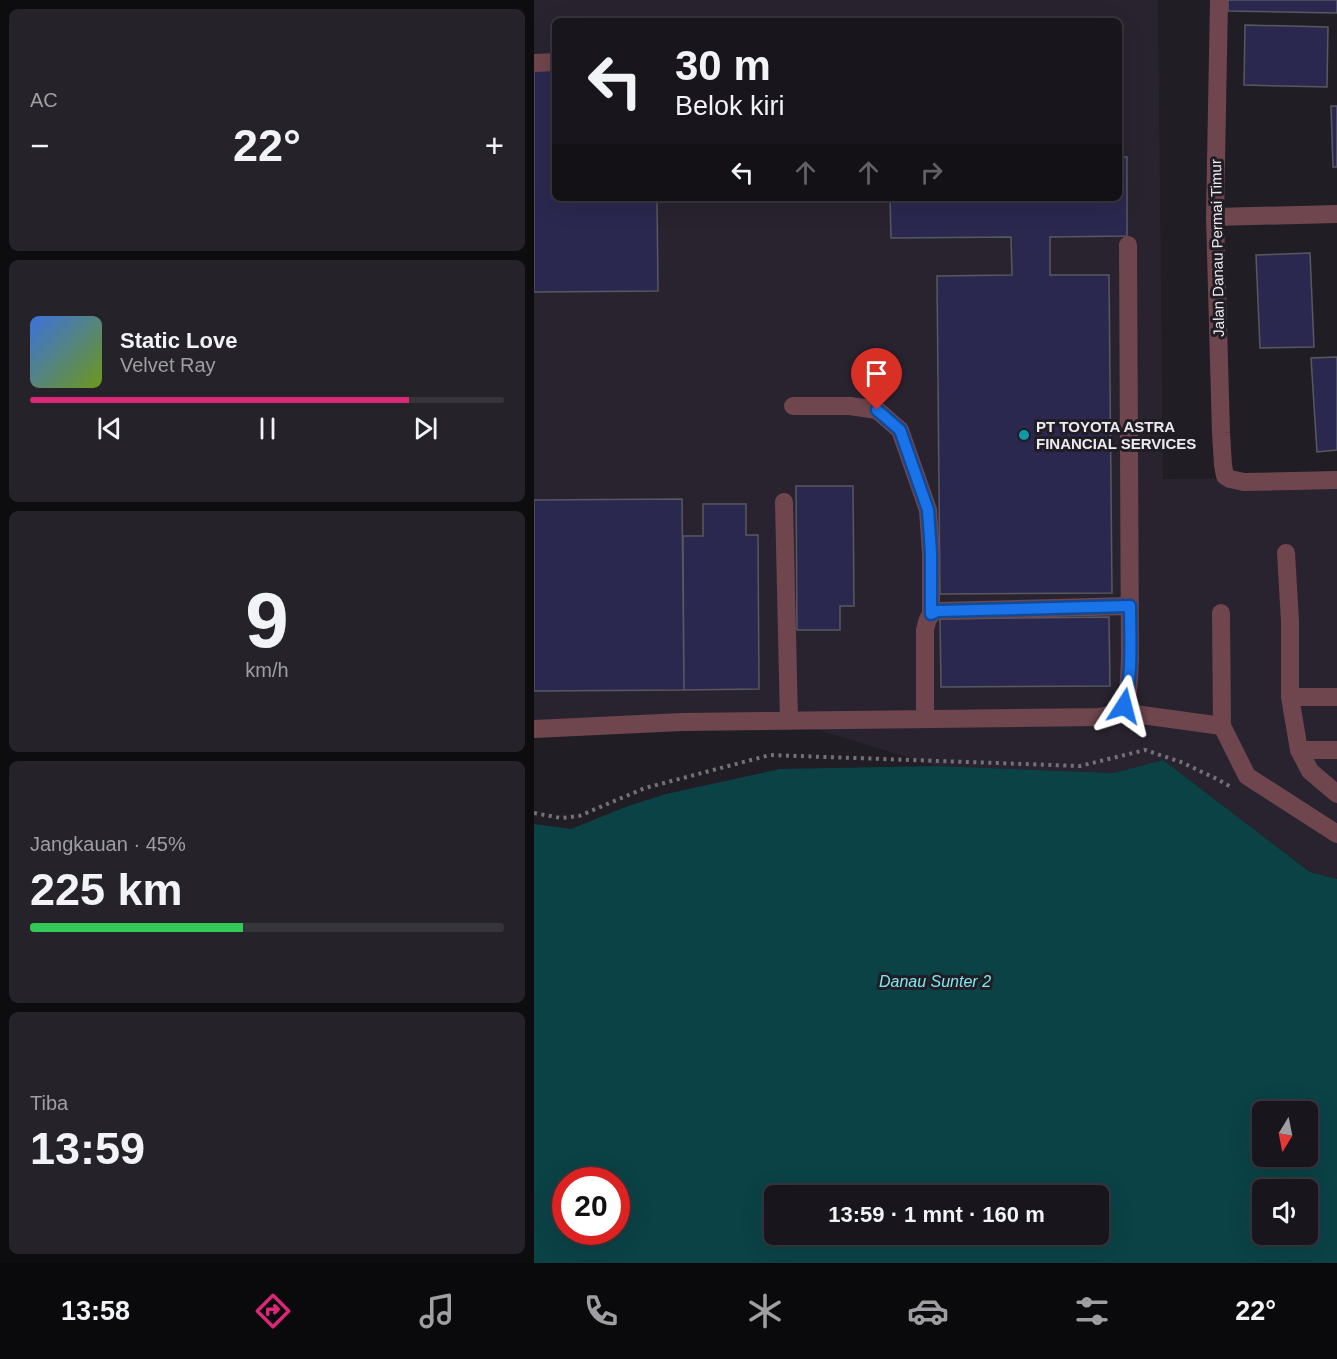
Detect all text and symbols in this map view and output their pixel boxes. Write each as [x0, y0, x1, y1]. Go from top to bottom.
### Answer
icon: left [576, 42, 654, 120]
text: 30 m [675, 42, 771, 89]
text: AC [30, 89, 58, 111]
text: Belok kiri [675, 91, 785, 121]
text: 22° [233, 120, 301, 171]
text: − [30, 127, 49, 164]
text: + [485, 127, 504, 164]
icon: left [726, 156, 759, 189]
icon: ahead [789, 156, 822, 189]
icon: ahead [852, 156, 885, 189]
icon: right [915, 156, 948, 189]
street label: Jalan Danau Permai Timur [1207, 159, 1227, 337]
text: Static Love [120, 328, 237, 353]
pin [851, 348, 902, 410]
text: Velvet Ray [120, 354, 216, 376]
icon: arrive [860, 357, 893, 390]
icon: previous [93, 412, 126, 445]
icon: pause [251, 412, 284, 445]
icon: next [409, 412, 442, 445]
place label: PT TOYOTA ASTRA FINANCIAL SERVICES [1036, 418, 1196, 452]
marker: PT TOYOTA ASTRA FINANCIAL SERVICES [1017, 428, 1031, 442]
text: 9 [245, 576, 289, 664]
text: km/h [245, 659, 289, 681]
position arrow [1092, 674, 1156, 738]
text: Jangkauan · 45% [30, 833, 186, 855]
text: 225 km [30, 864, 183, 915]
water label: Danau Sunter 2 [879, 973, 991, 990]
text: Tiba [30, 1092, 68, 1114]
north arrow [1252, 1101, 1318, 1167]
map controls [1252, 1101, 1318, 1245]
text: 13:59 [30, 1123, 145, 1174]
speed limit sign: 20 [552, 1167, 630, 1245]
button: sound [1252, 1179, 1318, 1245]
text: 13:59 · 1 mnt · 160 m [828, 1202, 1045, 1227]
icon: directions [252, 1290, 294, 1332]
icon: music [416, 1290, 458, 1332]
icon: phone [580, 1290, 622, 1332]
icon: climate [744, 1290, 786, 1332]
icon: car [907, 1290, 949, 1332]
icon: filters [1071, 1290, 1113, 1332]
text: 13:58 [61, 1296, 130, 1326]
text: 22° [1235, 1296, 1276, 1326]

